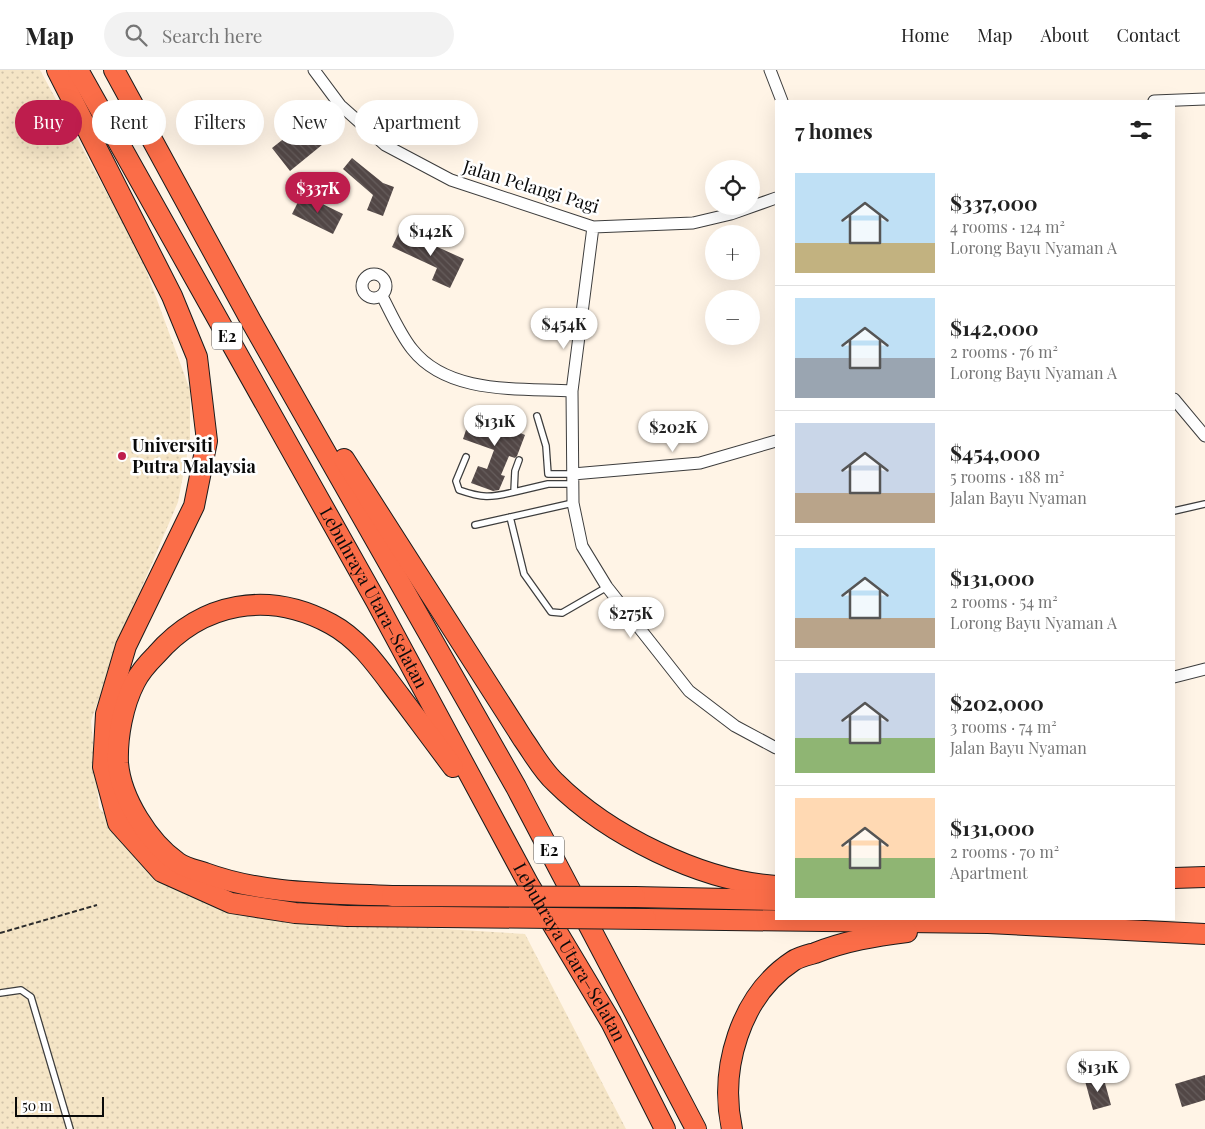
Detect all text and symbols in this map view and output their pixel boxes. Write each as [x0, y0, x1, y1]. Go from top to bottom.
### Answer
search box [104, 12, 454, 57]
text: Map [25, 19, 74, 51]
icon: search [122, 21, 150, 49]
text: Search here [162, 22, 262, 48]
text: Home [901, 23, 949, 47]
text: Map [977, 23, 1012, 47]
text: About [1040, 23, 1089, 47]
text: Contact [1117, 23, 1180, 47]
chip: Buy [15, 100, 82, 145]
chip: Rent [92, 100, 166, 145]
chip: Filters [176, 100, 264, 145]
chip: New [274, 100, 345, 145]
chip: Apartment [355, 100, 478, 145]
text: 7 homes [795, 116, 873, 144]
icon: filters [1127, 116, 1155, 144]
street label: Jalan Pelangi Pagi [459, 154, 602, 218]
map controls [705, 160, 760, 345]
button: locate [705, 160, 760, 215]
pin: $337K [283, 172, 353, 214]
text: $337K [296, 177, 340, 198]
text: $337,000 [950, 188, 1038, 216]
icon: home [835, 193, 895, 253]
pin: $142K [396, 214, 466, 257]
text: 4 rooms · 124 m² [950, 216, 1065, 237]
text: $142K [409, 220, 453, 241]
button: + [705, 225, 760, 280]
text: Lorong Bayu Nyaman A [950, 237, 1117, 258]
button: − [705, 290, 760, 345]
pin: $454K [529, 308, 599, 350]
text: $454K [542, 313, 586, 334]
text: $142,000 [950, 313, 1039, 341]
icon: home [835, 318, 895, 378]
road number: E2 [212, 322, 242, 350]
text: 2 rooms · 76 m² [950, 341, 1058, 362]
text: Lorong Bayu Nyaman A [950, 362, 1117, 383]
pin: $131K [460, 404, 530, 447]
text: $131K [475, 410, 515, 431]
pin: $202K [638, 410, 708, 453]
text: $202K [649, 416, 697, 437]
place label: Universiti Putra Malaysia [132, 433, 256, 478]
text: $454,000 [950, 438, 1040, 466]
icon: home [835, 443, 895, 503]
marker: Universiti Putra Malaysia [116, 450, 128, 462]
text: 5 rooms · 188 m² [950, 466, 1064, 487]
text: Jalan Bayu Nyaman [950, 487, 1087, 508]
street label: Lebuhraya Utara–Selatan [315, 502, 434, 693]
text: $131,000 [950, 563, 1035, 591]
icon: home [835, 568, 895, 628]
text: 2 rooms · 54 m² [950, 591, 1058, 612]
pin: $275K [596, 596, 666, 639]
text: $275K [609, 602, 653, 623]
text: Lorong Bayu Nyaman A [950, 612, 1117, 633]
text: $202,000 [950, 688, 1044, 716]
icon: home [835, 693, 895, 753]
text: 3 rooms · 74 m² [950, 716, 1057, 737]
text: Jalan Bayu Nyaman [950, 737, 1087, 758]
text: $131,000 [950, 813, 1035, 841]
icon: home [835, 818, 895, 878]
road number: E2 [534, 836, 564, 864]
text: 2 rooms · 70 m² [950, 841, 1059, 862]
street label: Lebuhraya Utara–Selatan [508, 858, 632, 1046]
text: Apartment [950, 862, 1028, 883]
pin: $131K [1063, 1050, 1133, 1093]
text: $131K [1078, 1056, 1118, 1077]
scale bar [15, 1094, 104, 1117]
text: 50 m [22, 1096, 52, 1115]

